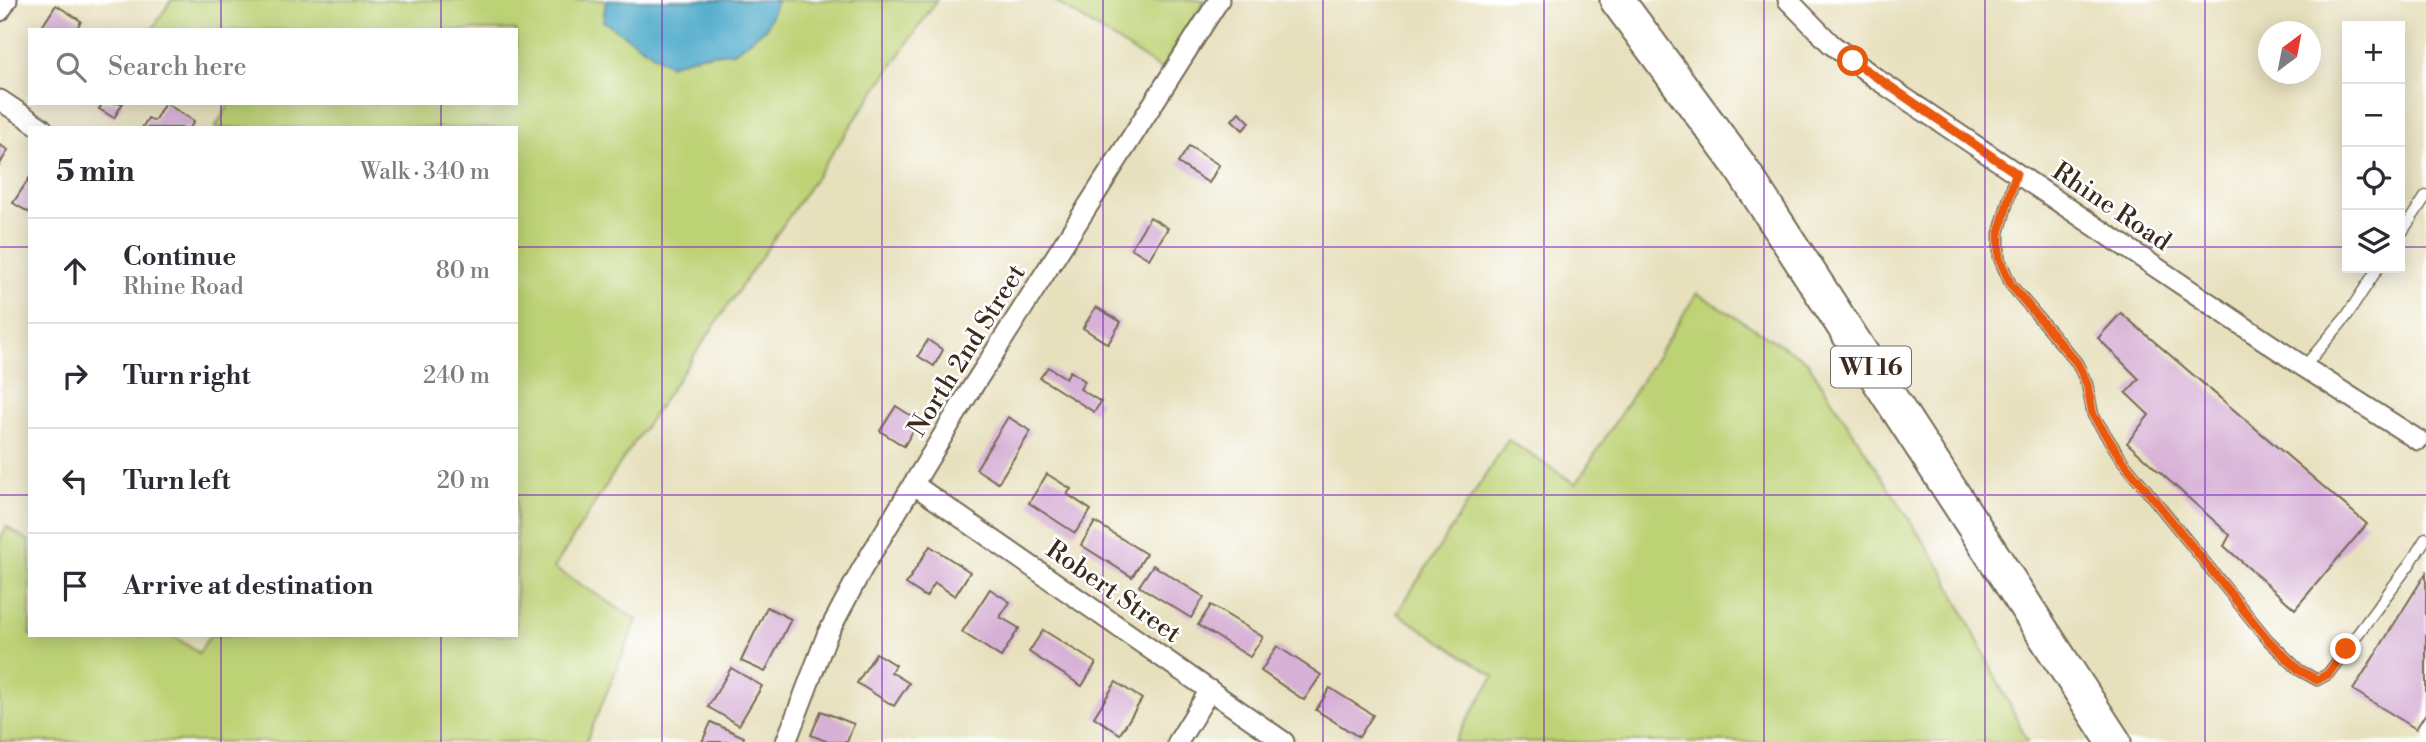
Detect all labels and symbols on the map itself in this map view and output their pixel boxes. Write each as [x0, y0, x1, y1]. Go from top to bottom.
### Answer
north arrow [2258, 21, 2321, 84]
route start [1837, 45, 1868, 76]
street label: Rhine Road [2046, 155, 2177, 258]
street label: North 2nd Street [901, 259, 1033, 443]
road number: WI 16 [1831, 346, 1911, 388]
street label: Robert Street [1040, 534, 1187, 650]
route end [2330, 633, 2361, 664]

